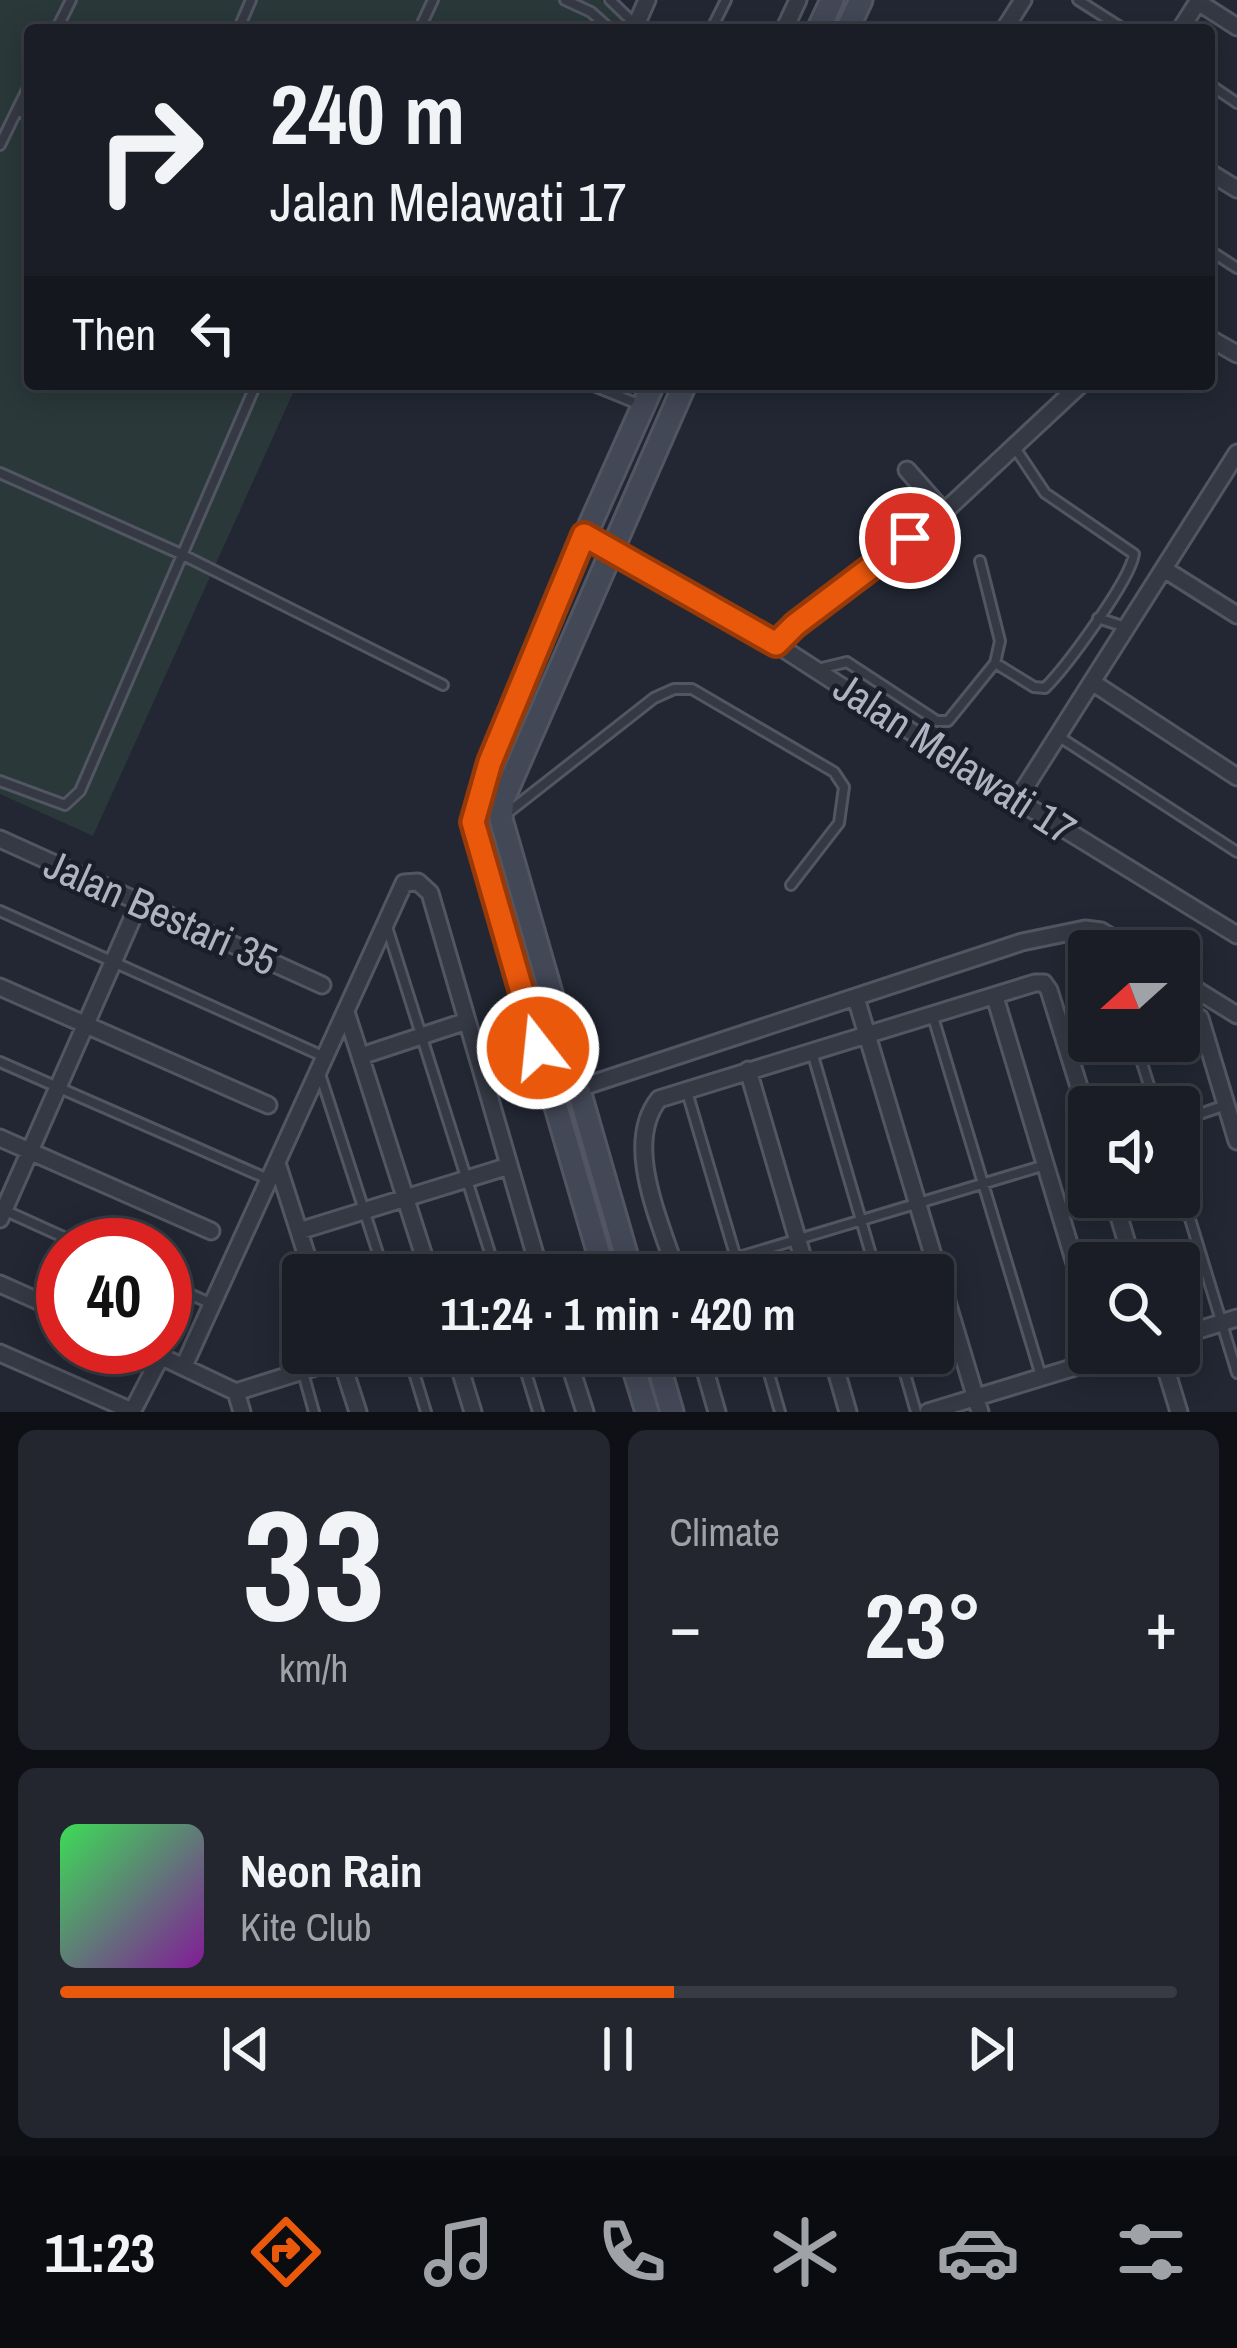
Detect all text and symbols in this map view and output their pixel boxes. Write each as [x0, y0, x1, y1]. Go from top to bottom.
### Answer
text: 240 m [270, 57, 465, 170]
icon: right [72, 72, 228, 228]
text: Jalan Melawati 17 [270, 165, 627, 238]
icon: left [180, 300, 246, 366]
text: Then [72, 303, 156, 364]
pin [859, 487, 961, 589]
icon: arrive [877, 505, 943, 571]
street label: Jalan Melawati 17 [823, 659, 1087, 857]
street label: Jalan Bestari 35 [36, 836, 286, 988]
north arrow [1068, 930, 1200, 1062]
map controls [1068, 930, 1200, 1374]
position arrow [475, 985, 601, 1111]
button: sound [1068, 1086, 1200, 1218]
speed limit sign: 40 [36, 1218, 192, 1374]
button: search [1068, 1242, 1200, 1374]
text: 11:24 · 1 min · 420 m [441, 1283, 795, 1344]
text: 33 [243, 1459, 385, 1669]
text: Climate [670, 1506, 780, 1558]
text: 23° [864, 1565, 982, 1686]
text: − [670, 1581, 701, 1670]
text: + [1145, 1581, 1177, 1670]
text: km/h [279, 1642, 348, 1694]
text: Neon Rain [240, 1840, 422, 1901]
text: Kite Club [240, 1901, 372, 1953]
icon: previous [213, 2016, 279, 2082]
icon: pause [585, 2016, 651, 2082]
icon: next [958, 2016, 1024, 2082]
icon: directions [244, 2210, 328, 2294]
icon: music [417, 2210, 501, 2294]
icon: phone [590, 2210, 674, 2294]
icon: climate [763, 2210, 847, 2294]
icon: car [936, 2210, 1020, 2294]
icon: filters [1109, 2210, 1193, 2294]
text: 11:23 [44, 2216, 155, 2289]

